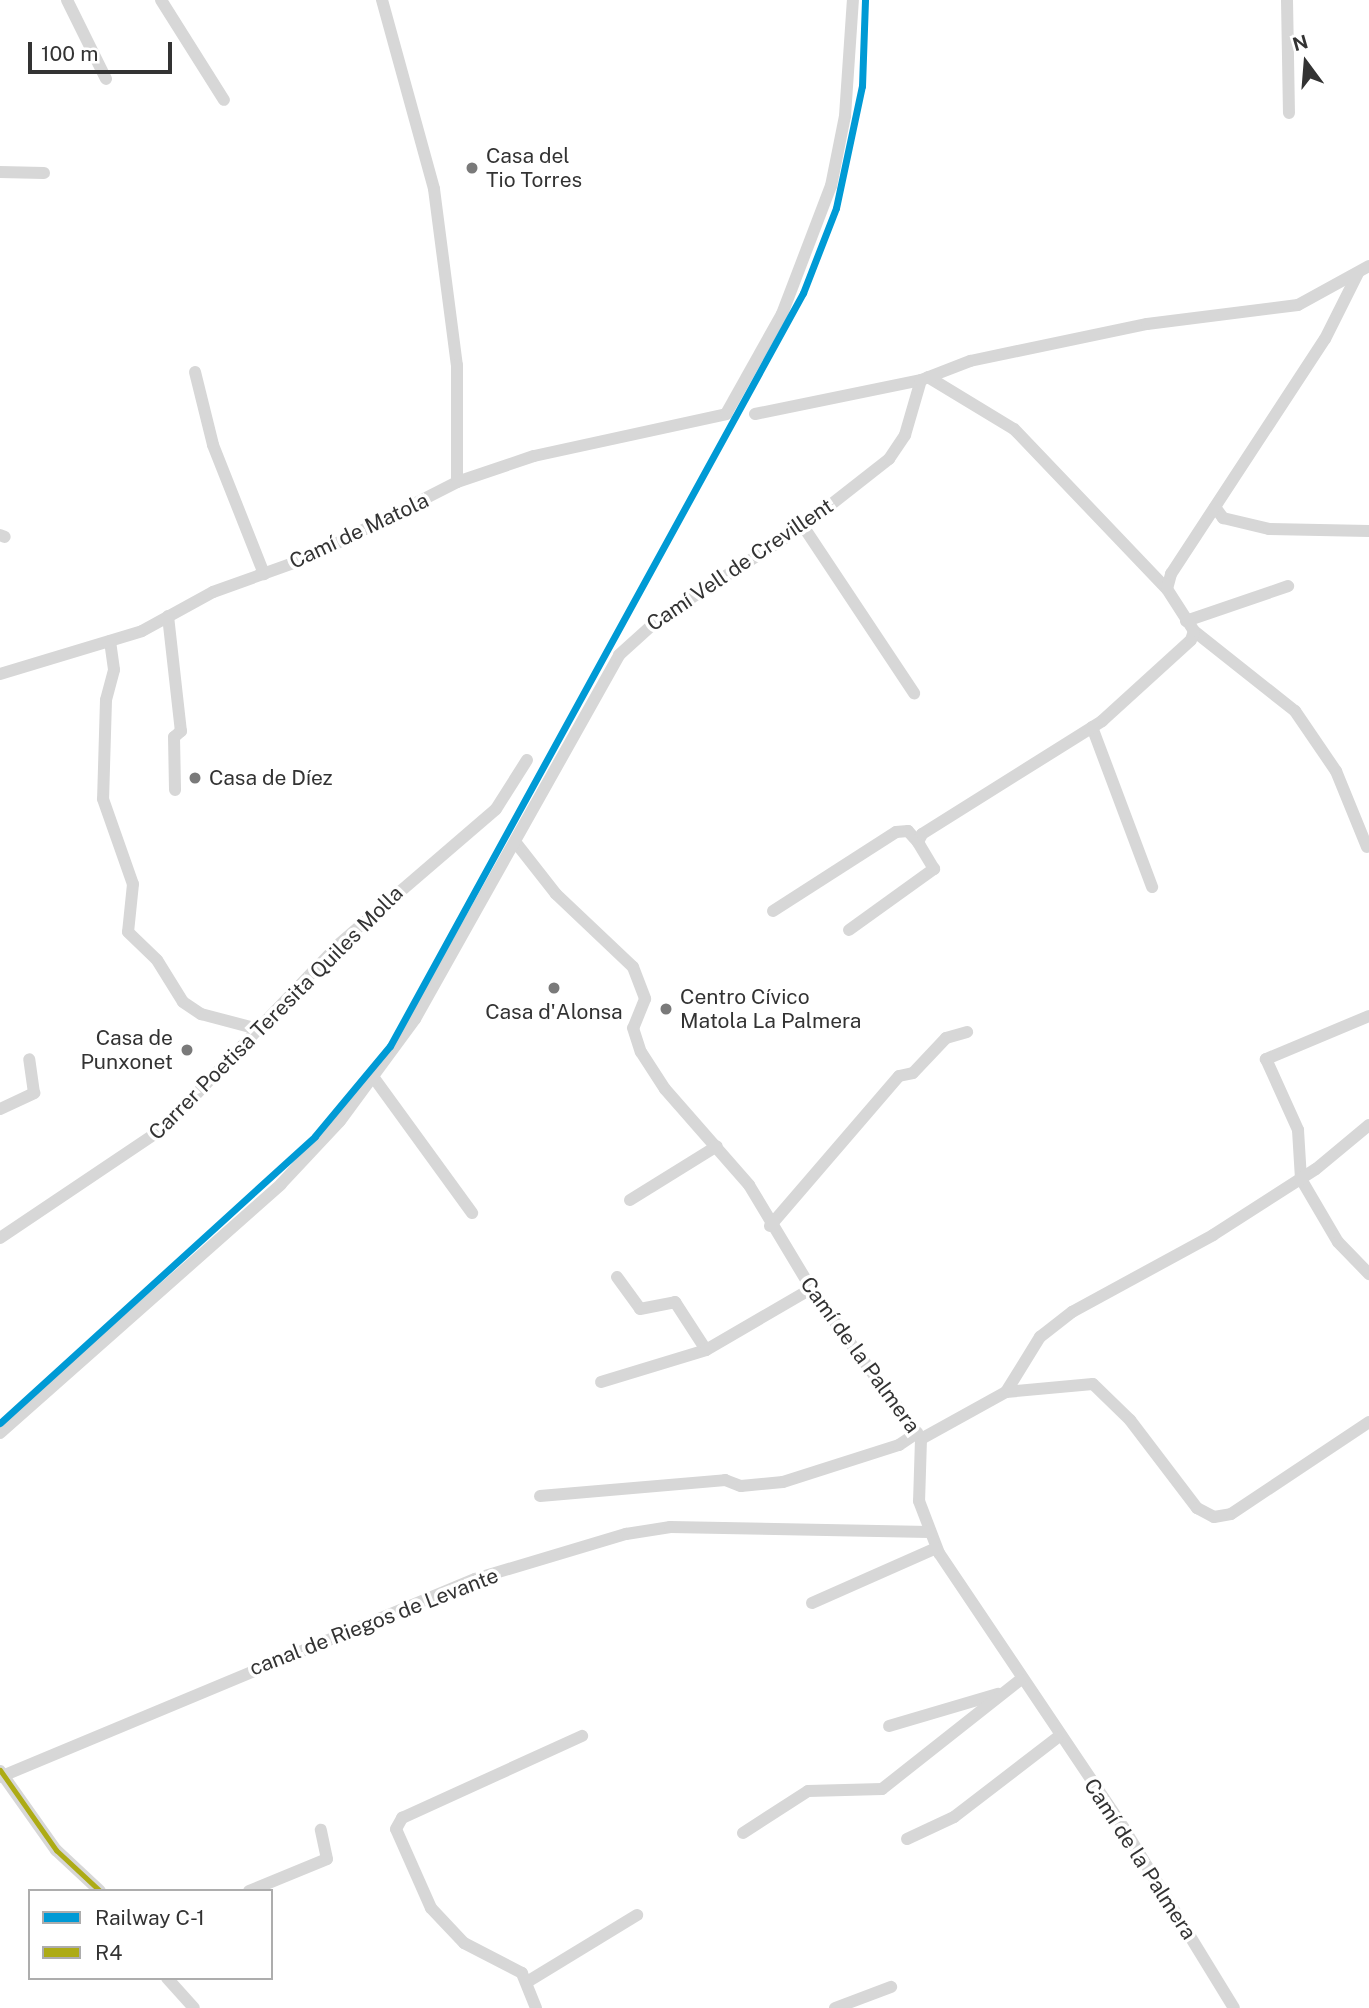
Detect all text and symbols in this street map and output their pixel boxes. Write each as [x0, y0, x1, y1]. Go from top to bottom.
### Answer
scale bar [32, 28, 175, 72]
north arrow [1271, 28, 1341, 98]
text: N [1290, 30, 1310, 55]
text: 100 m [41, 41, 98, 66]
place label: Casa del Tio Torres [486, 143, 582, 193]
marker: Casa del Tio Torres [464, 160, 480, 176]
street label: Camí de Matola [285, 488, 433, 574]
street label: Camí Vell de Crevillent [642, 493, 838, 637]
place label: Casa de Díez [209, 765, 333, 791]
marker: Casa de Díez [187, 770, 203, 786]
street label: Carrer Poetisa Teresita Quiles Molla [144, 881, 408, 1145]
marker: Casa d'Alonsa [546, 980, 562, 996]
place label: Centro Cívico Matola La Palmera [680, 984, 861, 1034]
place label: Casa d'Alonsa [485, 999, 623, 1025]
marker: Centro Cívico Matola La Palmera [658, 1001, 674, 1017]
place label: Casa de Punxonet [80, 1025, 173, 1075]
marker: Casa de Punxonet [179, 1042, 195, 1058]
street label: Camí de la Palmera [795, 1272, 925, 1438]
street label: canal de Riegos de Levante [246, 1563, 502, 1681]
street label: Camí de la Palmera [1078, 1774, 1202, 1944]
legend [28, 1889, 273, 1980]
text: Railway C-1 [95, 1905, 205, 1930]
text: R4 [95, 1940, 122, 1965]

